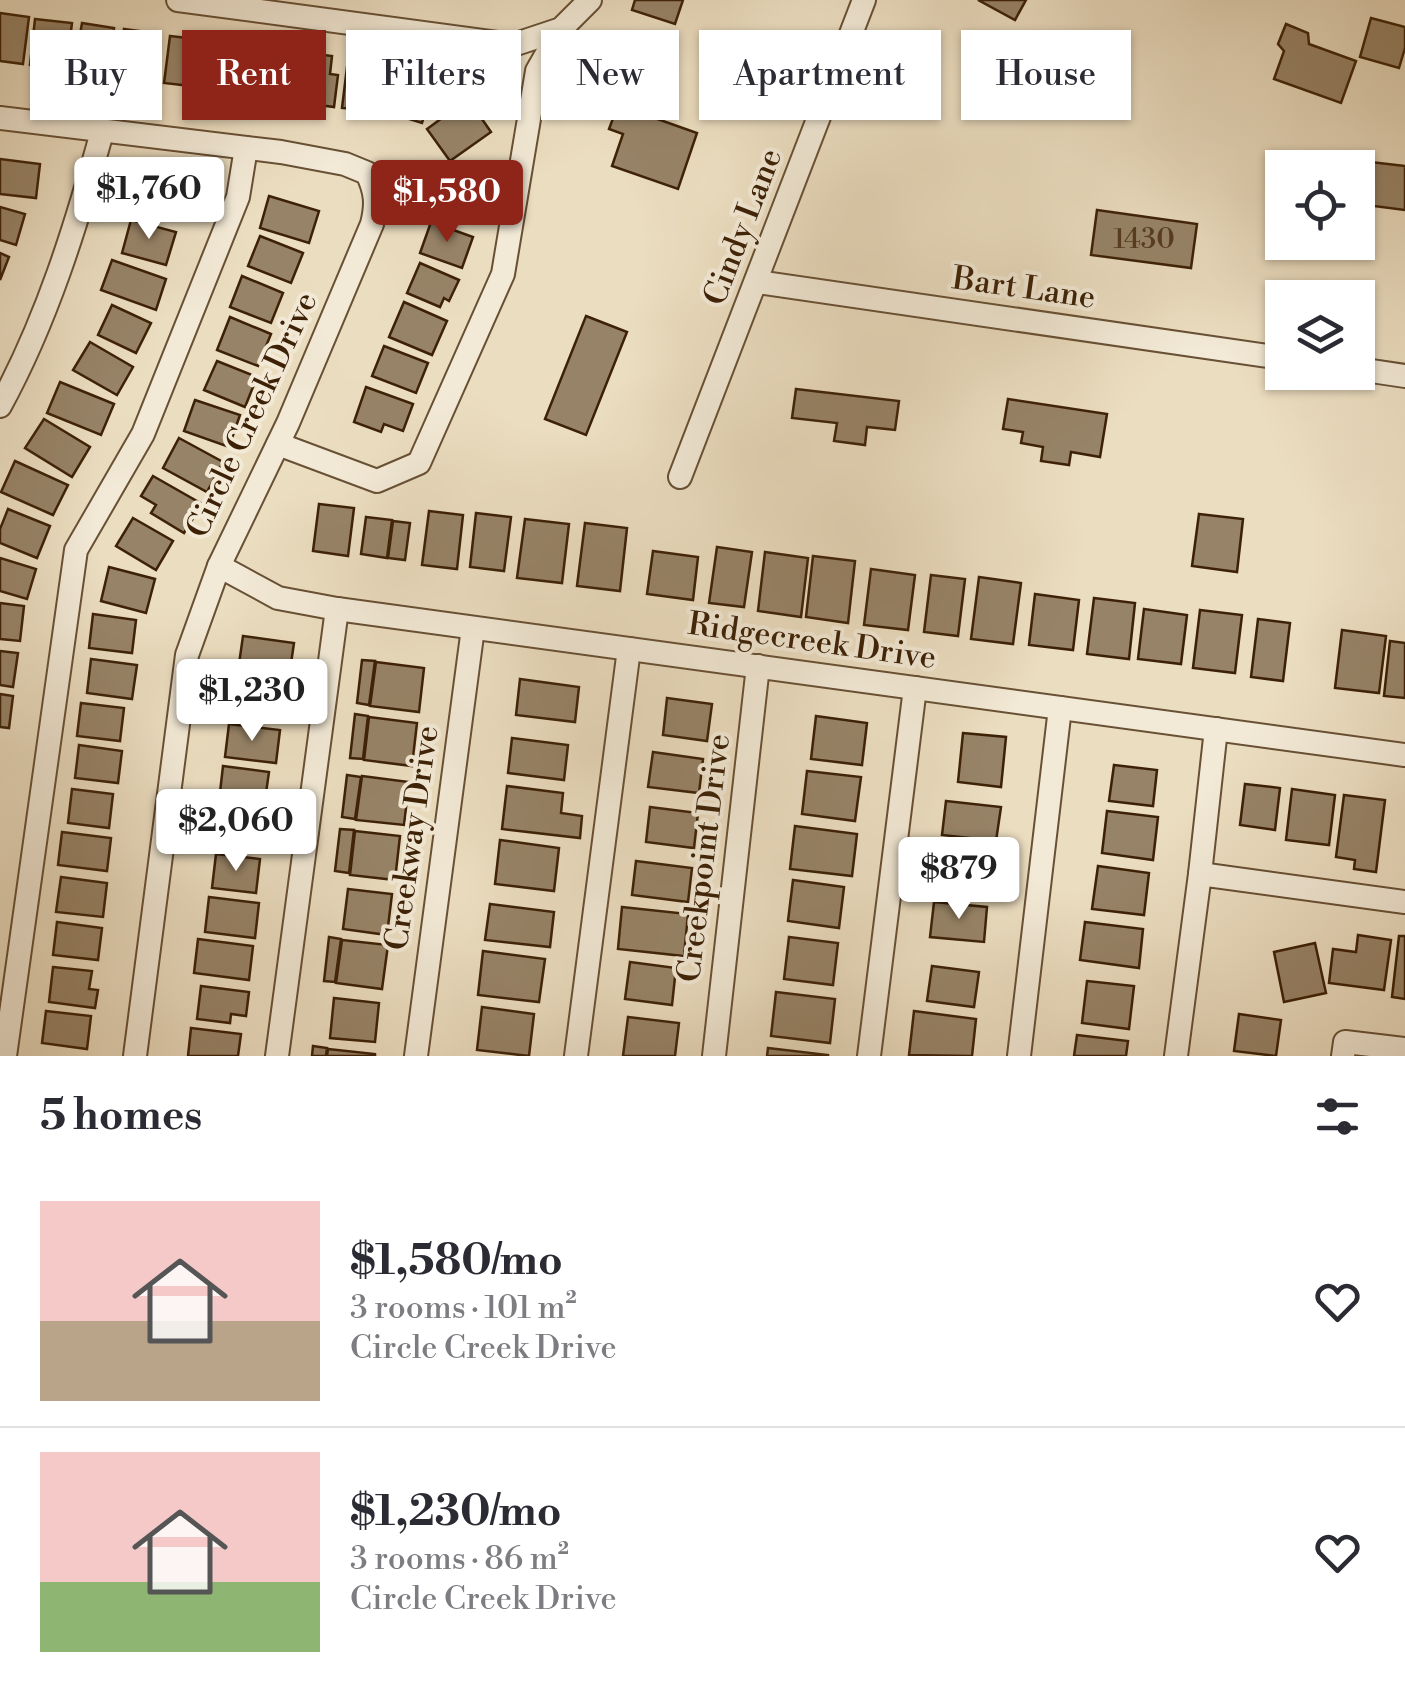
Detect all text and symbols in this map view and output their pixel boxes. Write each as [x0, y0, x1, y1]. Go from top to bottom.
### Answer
chip: Buy [30, 30, 162, 120]
chip: Rent [182, 30, 326, 120]
chip: Filters [346, 30, 521, 120]
chip: New [541, 30, 679, 120]
chip: Apartment [699, 30, 941, 120]
chip: House [961, 30, 1131, 120]
street label: Cindy Lane [695, 143, 791, 311]
map controls [1265, 150, 1375, 390]
button: locate [1265, 150, 1375, 260]
pin: $1,760 [68, 157, 230, 242]
pin: $1,580 [366, 160, 528, 245]
text: $1,760 [96, 169, 202, 209]
text: $1,580 [393, 172, 501, 212]
house number: 1430 [1113, 222, 1175, 257]
street label: Bart Lane [949, 258, 1098, 318]
button: layers [1265, 280, 1375, 390]
street label: Circle Creek Drive [178, 286, 326, 544]
street label: Ridgecreek Drive [685, 604, 939, 678]
pin: $1,230 [171, 659, 333, 744]
text: $1,230 [198, 671, 306, 711]
street label: Creekway Drive [376, 723, 448, 953]
street label: Creekpoint Drive [669, 731, 739, 985]
pin: $2,060 [155, 789, 317, 874]
text: $2,060 [178, 801, 294, 841]
pin: $879 [900, 837, 1018, 922]
text: $879 [920, 849, 998, 889]
icon: filters [1310, 1089, 1365, 1144]
text: 5 homes [40, 1090, 202, 1143]
text: $1,580/mo [350, 1235, 563, 1288]
icon: home [120, 1241, 240, 1361]
icon: heart [1310, 1274, 1365, 1329]
text: 3 rooms · 101 m² [350, 1288, 577, 1328]
text: Circle Creek Drive [350, 1328, 617, 1368]
text: $1,230/mo [350, 1486, 562, 1539]
icon: home [120, 1492, 240, 1612]
icon: heart [1310, 1525, 1365, 1580]
text: 3 rooms · 86 m² [350, 1539, 569, 1579]
text: Circle Creek Drive [350, 1579, 617, 1619]

